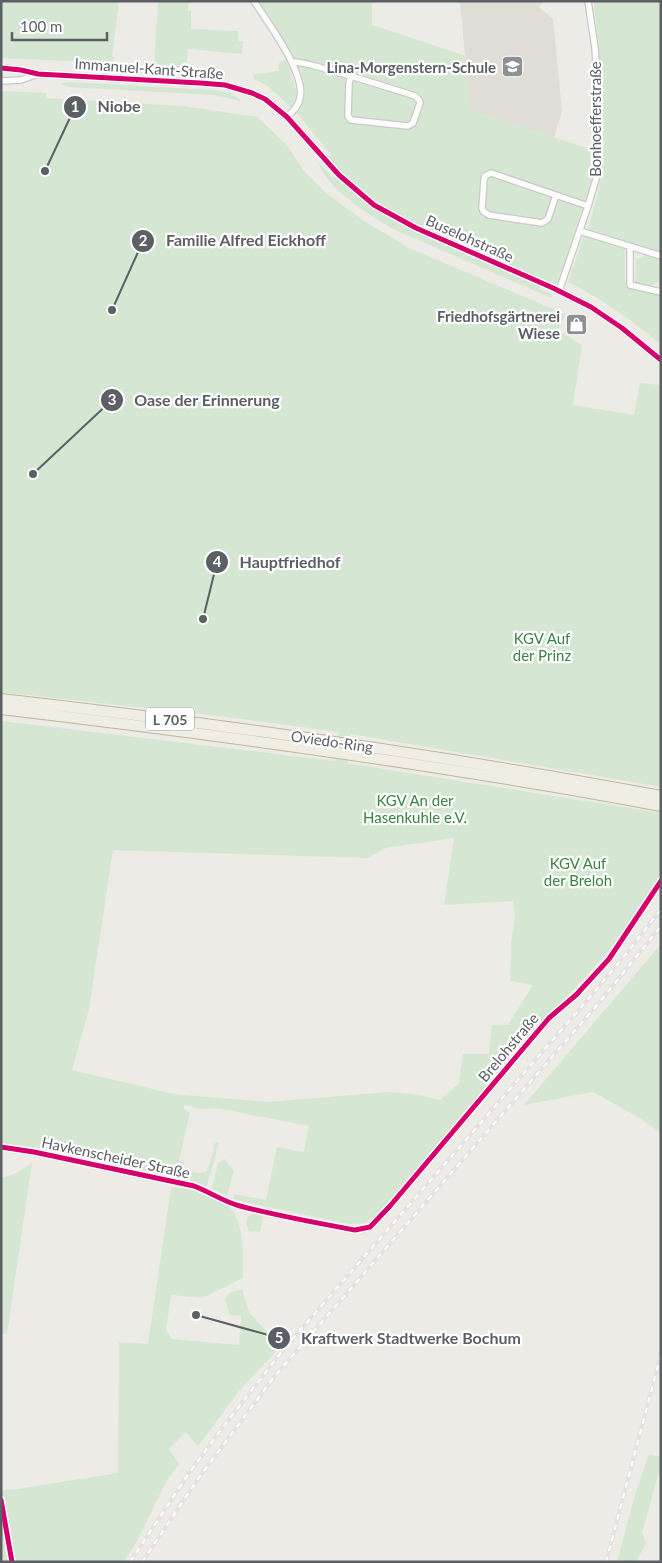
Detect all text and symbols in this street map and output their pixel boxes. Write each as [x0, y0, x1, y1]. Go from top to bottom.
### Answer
scale bar [12, 10, 108, 42]
text: 100 m [20, 17, 62, 35]
street label: Immanuel-Kant-Straße [74, 54, 224, 82]
school or university icon: Lina-Morgenstern-Schule [500, 55, 524, 79]
place label: Lina-Morgenstern-Schule [327, 58, 496, 76]
street label: Bonhoefferstraße [586, 61, 604, 177]
callout: Niobe [62, 91, 150, 122]
text: Niobe [97, 96, 141, 115]
text: 1 [71, 97, 79, 115]
street label: Buselohstraße [423, 211, 517, 265]
callout: Familie Alfred Eickhoff [131, 225, 336, 256]
text: Familie Alfred Eickhoff [166, 230, 326, 249]
text: 2 [139, 231, 148, 249]
place label: Friedhofsgärtnerei Wiese [437, 307, 560, 342]
shop icon: Friedhofsgärtnerei Wiese [564, 313, 588, 337]
callout: Oase der Erinnerung [99, 385, 290, 416]
text: 3 [108, 390, 116, 408]
text: Oase der Erinnerung [134, 390, 280, 409]
callout: Hauptfriedhof [205, 547, 351, 578]
text: 4 [213, 552, 222, 570]
text: Hauptfriedhof [240, 552, 341, 571]
park label: KGV Auf der Prinz [513, 629, 571, 664]
road number: L 705 [146, 708, 194, 731]
street label: Oviedo-Ring [290, 726, 374, 756]
park label: KGV An der Hasenkuhle e.V. [363, 791, 467, 826]
park label: KGV Auf der Breloh [544, 854, 612, 889]
street label: Brelohstraße [474, 1009, 542, 1085]
street label: Havkenscheider Straße [40, 1132, 192, 1182]
callout: Kraftwerk Stadtwerke Bochum [266, 1323, 531, 1354]
text: 5 [275, 1328, 283, 1346]
text: Kraftwerk Stadtwerke Bochum [301, 1328, 521, 1347]

